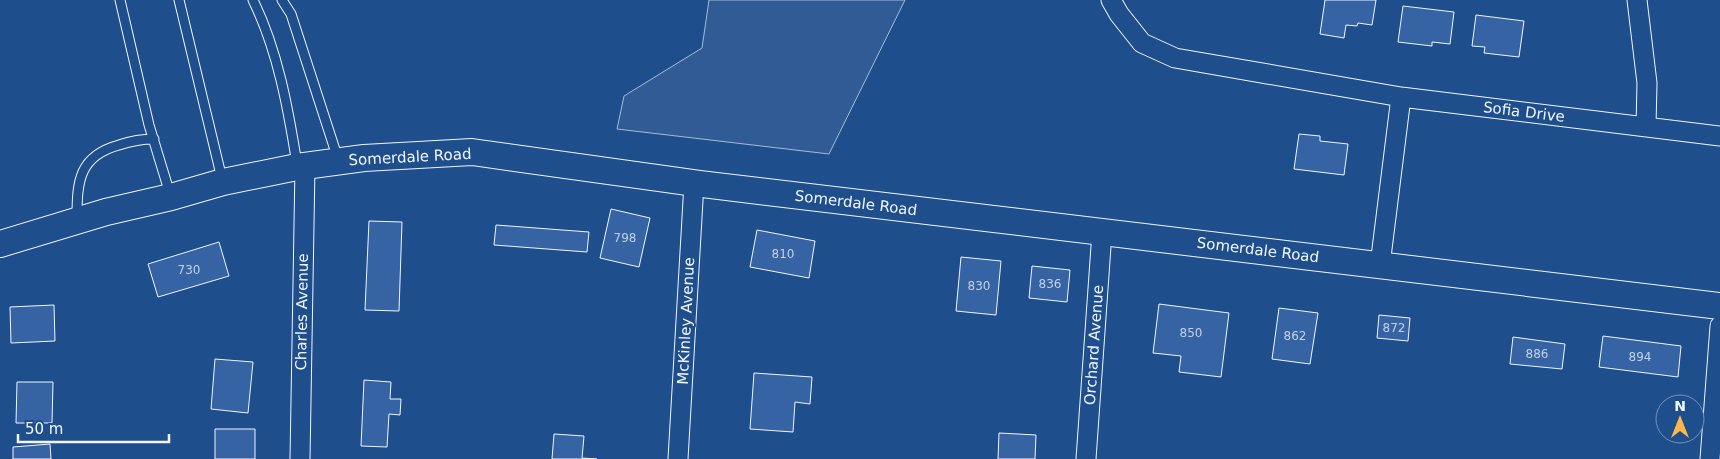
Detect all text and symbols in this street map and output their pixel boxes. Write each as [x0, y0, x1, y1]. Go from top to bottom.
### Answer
street label: Sofia Drive [1482, 98, 1566, 126]
street label: Somerdale Road [348, 145, 472, 169]
street label: Somerdale Road [794, 187, 918, 219]
house number: 798 [614, 231, 636, 245]
street label: Somerdale Road [1196, 234, 1320, 266]
house number: 810 [772, 247, 794, 261]
street label: Charles Avenue [292, 253, 312, 371]
street label: McKinley Avenue [674, 257, 698, 385]
house number: 730 [178, 263, 200, 277]
house number: 836 [1039, 277, 1061, 291]
house number: 830 [968, 279, 990, 293]
street label: Orchard Avenue [1081, 284, 1107, 406]
house number: 872 [1383, 321, 1405, 335]
house number: 850 [1180, 326, 1202, 340]
house number: 862 [1284, 329, 1306, 343]
house number: 886 [1526, 347, 1548, 361]
house number: 894 [1629, 350, 1651, 364]
north arrow [1655, 394, 1705, 444]
text: N [1674, 398, 1686, 414]
scale bar [18, 412, 169, 444]
text: 50 m [25, 420, 63, 438]

